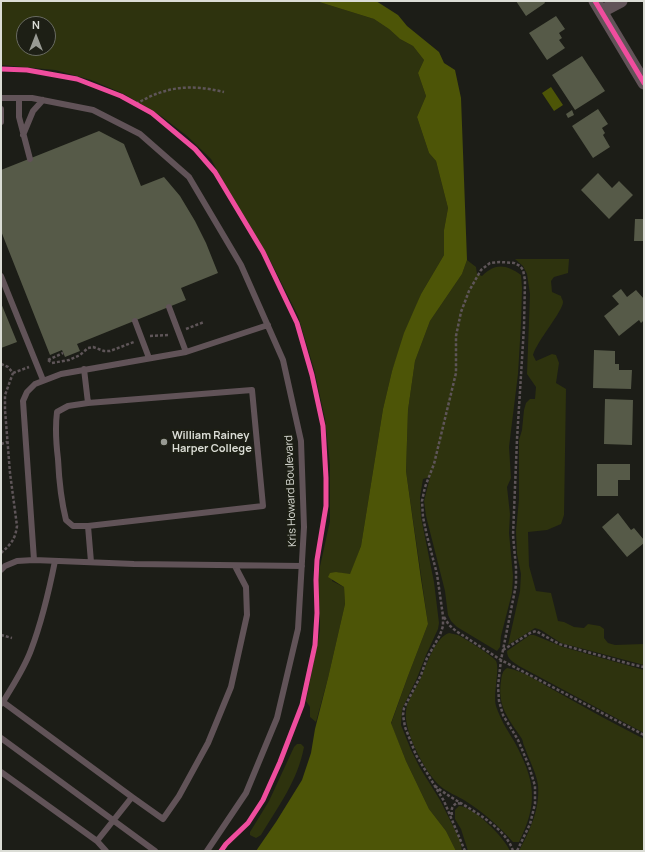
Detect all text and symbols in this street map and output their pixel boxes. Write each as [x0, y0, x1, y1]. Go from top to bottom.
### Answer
north arrow [16, 16, 56, 56]
text: N [32, 17, 40, 32]
place label: William Rainey Harper College [172, 429, 252, 455]
street label: Kris Howard Boulevard [282, 435, 300, 547]
marker: William Rainey Harper College [159, 437, 169, 447]

